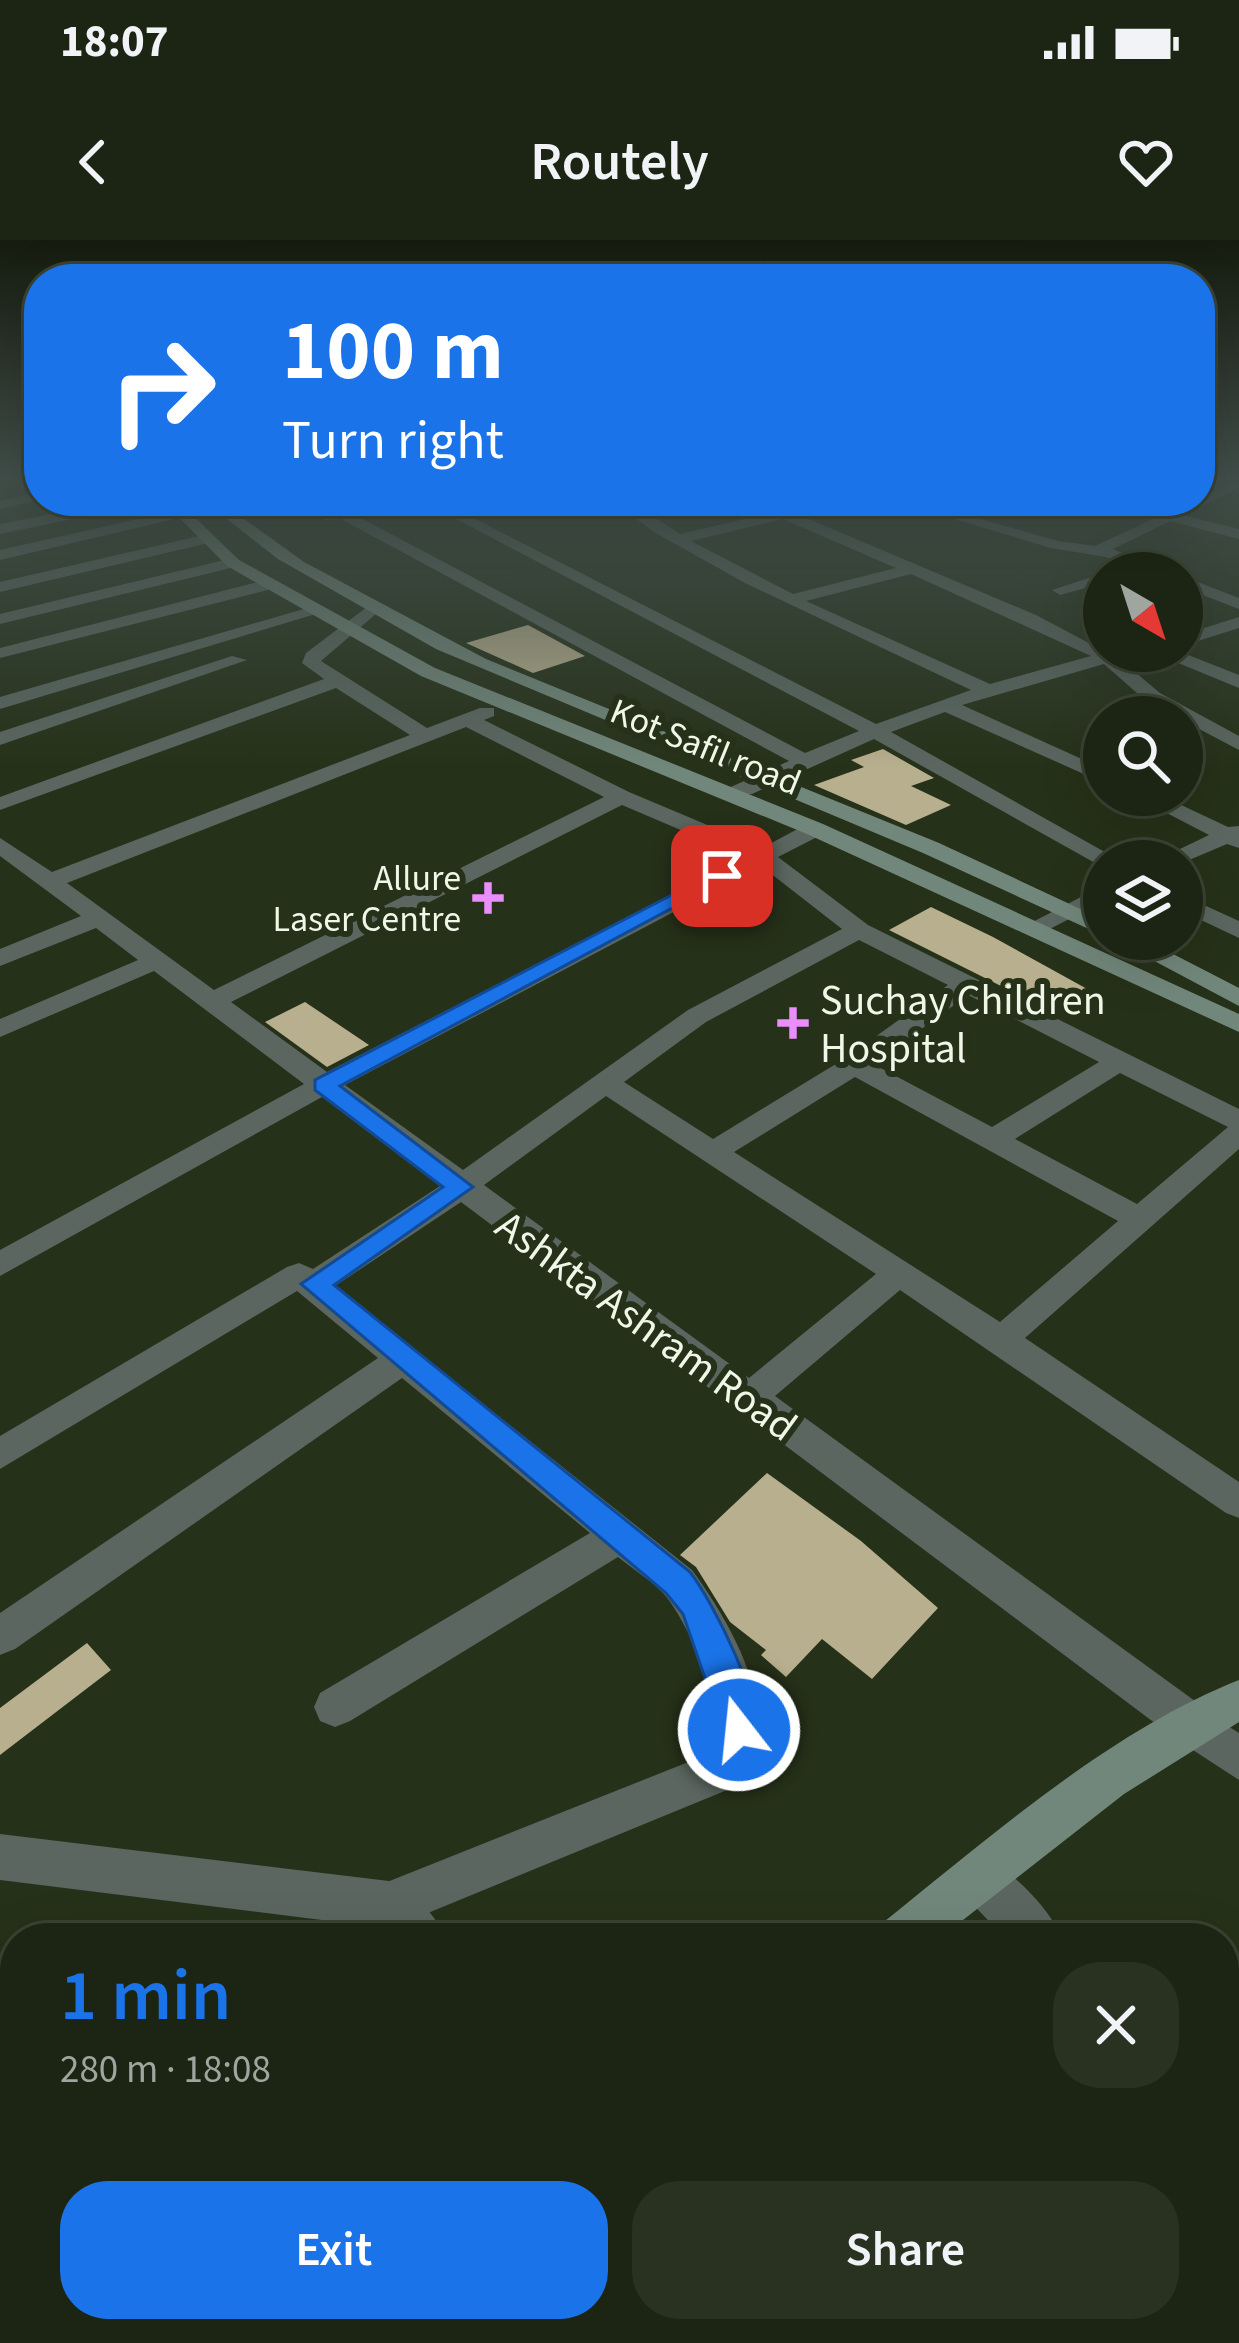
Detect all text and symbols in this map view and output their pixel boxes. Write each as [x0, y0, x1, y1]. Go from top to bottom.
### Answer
text: 18:07 [60, 10, 169, 74]
text: Routely [530, 124, 709, 201]
icon: back [60, 129, 126, 195]
icon: heart [1113, 129, 1179, 195]
text: 100 m [282, 292, 504, 412]
icon: right [84, 312, 240, 468]
text: Turn right [282, 403, 504, 480]
north arrow [1083, 552, 1203, 672]
map controls [1083, 552, 1203, 960]
street label: Kot Safil road [603, 686, 808, 809]
button: search [1083, 696, 1203, 816]
pin [671, 825, 773, 927]
button: layers [1083, 840, 1203, 960]
icon: arrive [689, 843, 755, 909]
place label: Allure Laser Centre [272, 853, 461, 945]
marker: Allure Laser Centre [472, 882, 504, 914]
place label: Suchay Children Hospital [820, 971, 1106, 1079]
marker: Suchay Children Hospital [777, 1007, 809, 1039]
street label: Ashkta Ashram Road [483, 1197, 809, 1456]
position arrow [676, 1667, 802, 1793]
text: 1 min [60, 1945, 231, 2048]
button: close [1053, 1962, 1179, 2088]
text: 280 m · 18:08 [60, 2042, 271, 2098]
button: Exit [60, 2181, 608, 2319]
button: Share [632, 2181, 1179, 2319]

